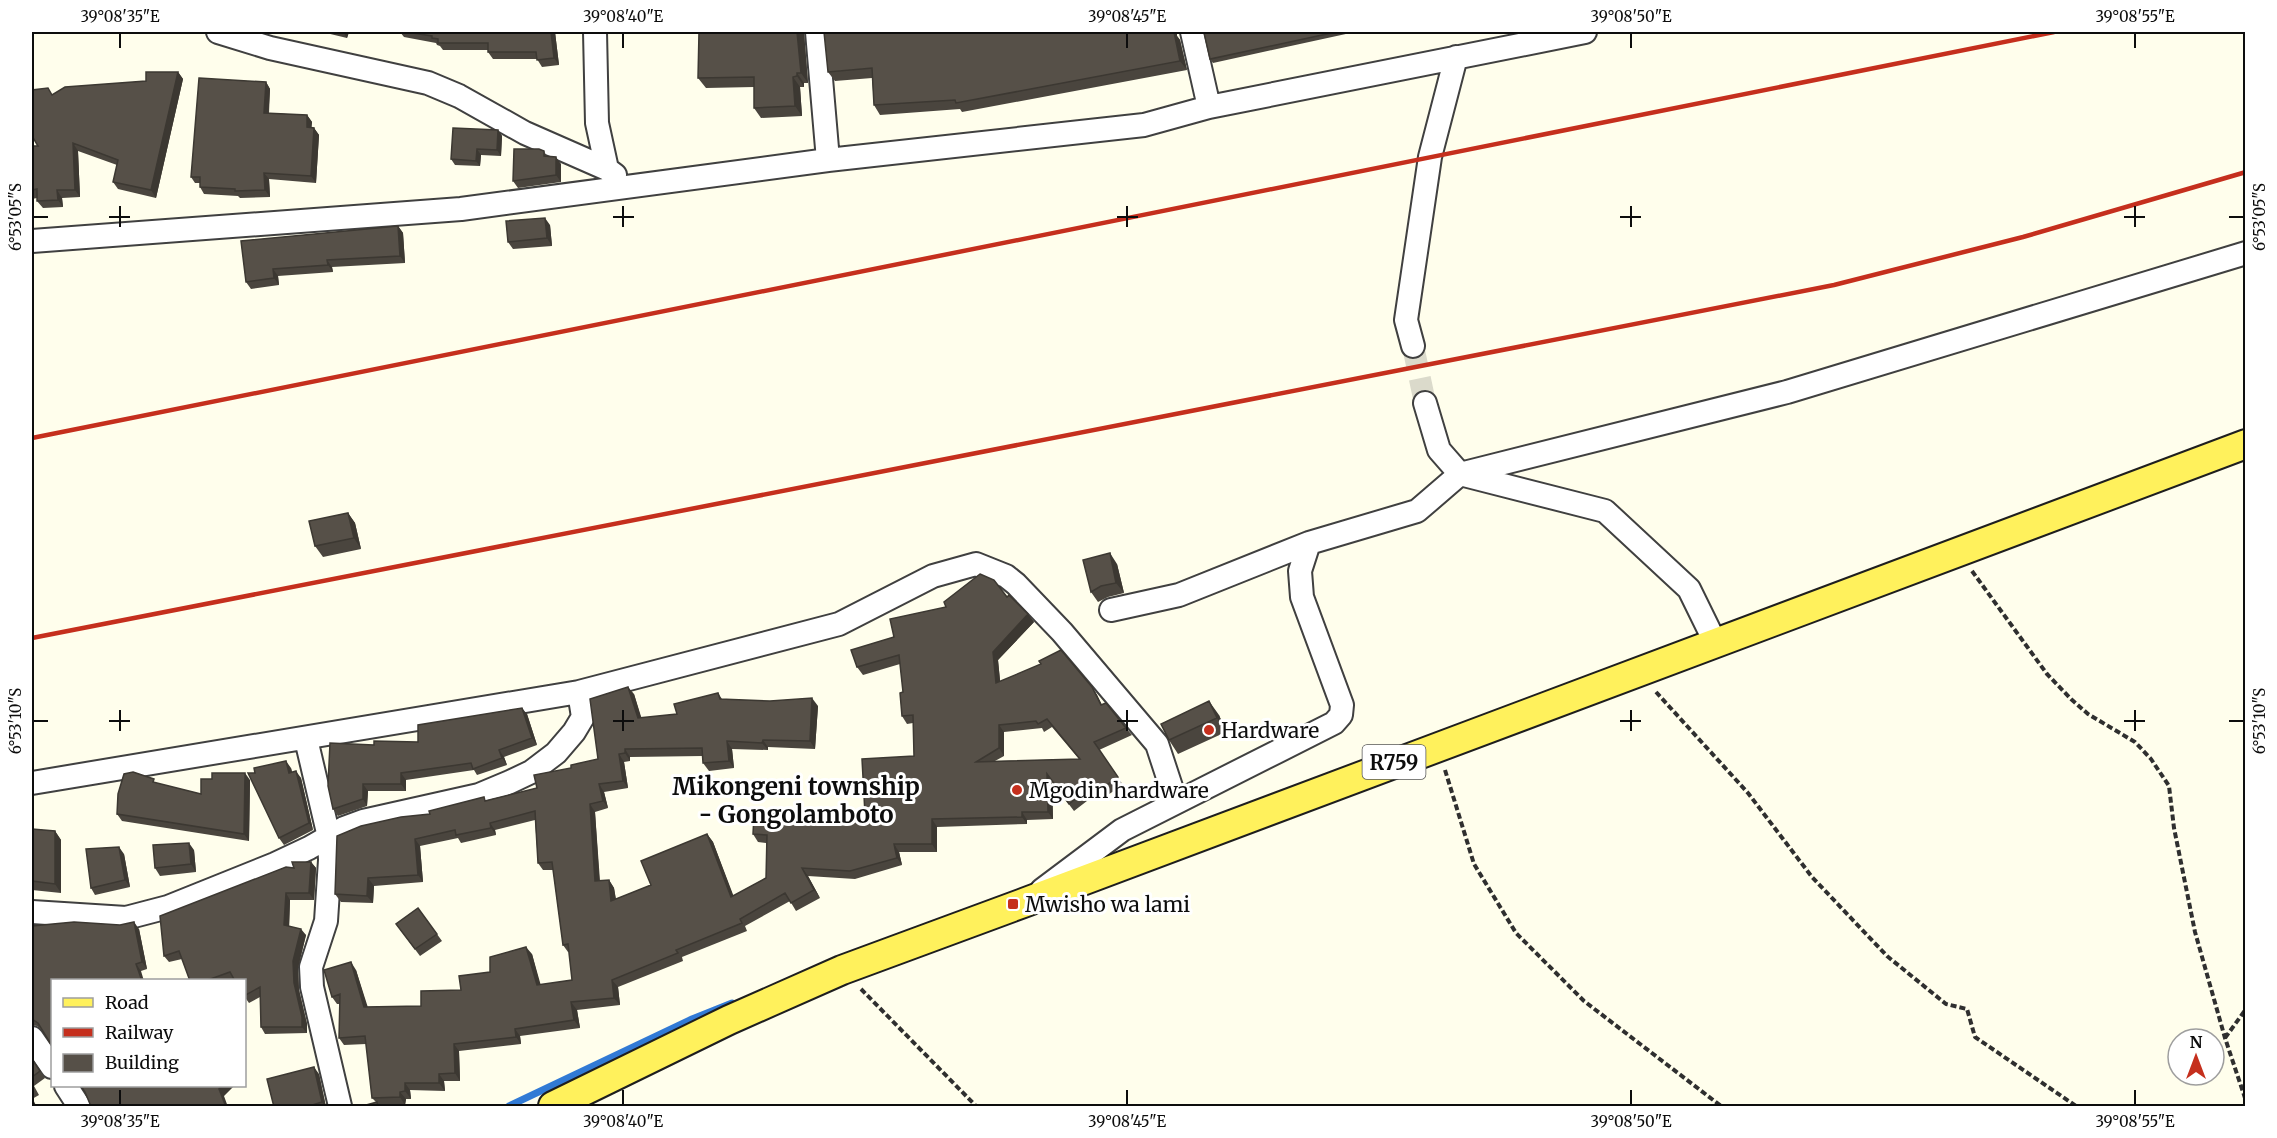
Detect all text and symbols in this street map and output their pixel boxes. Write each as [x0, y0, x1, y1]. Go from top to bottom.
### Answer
text: 39°08'35"E [80, 7, 160, 26]
text: 39°08'40"E [583, 7, 664, 26]
text: 39°08'45"E [1088, 7, 1166, 26]
text: 39°08'50"E [1591, 7, 1672, 26]
text: 39°08'55"E [2095, 7, 2175, 26]
text: 6°53'05"S [6, 183, 25, 251]
text: 6°53'05"S [2250, 183, 2269, 251]
text: 6°53'10"S [6, 688, 25, 754]
text: 6°53'10"S [2250, 688, 2269, 754]
place label: Hardware [1221, 717, 1319, 744]
marker: Hardware [1202, 723, 1216, 737]
road number: R759 [1362, 745, 1426, 779]
district label: Mikongeni township - Gongolamboto [672, 771, 920, 830]
place label: Mgodin hardware [1029, 777, 1209, 804]
marker: Mgodin hardware [1010, 783, 1024, 797]
place label: Mwisho wa lami [1025, 891, 1190, 918]
marker: Mwisho wa lami [1006, 897, 1020, 911]
legend [51, 979, 246, 1087]
text: Road [105, 991, 149, 1014]
text: Railway [105, 1021, 174, 1044]
north arrow [2166, 1027, 2226, 1087]
text: N [2190, 1032, 2203, 1052]
text: Building [105, 1051, 179, 1074]
text: 39°08'35"E [80, 1112, 160, 1131]
text: 39°08'40"E [583, 1112, 664, 1131]
text: 39°08'45"E [1088, 1112, 1166, 1131]
text: 39°08'50"E [1591, 1112, 1672, 1131]
text: 39°08'55"E [2095, 1112, 2175, 1131]

